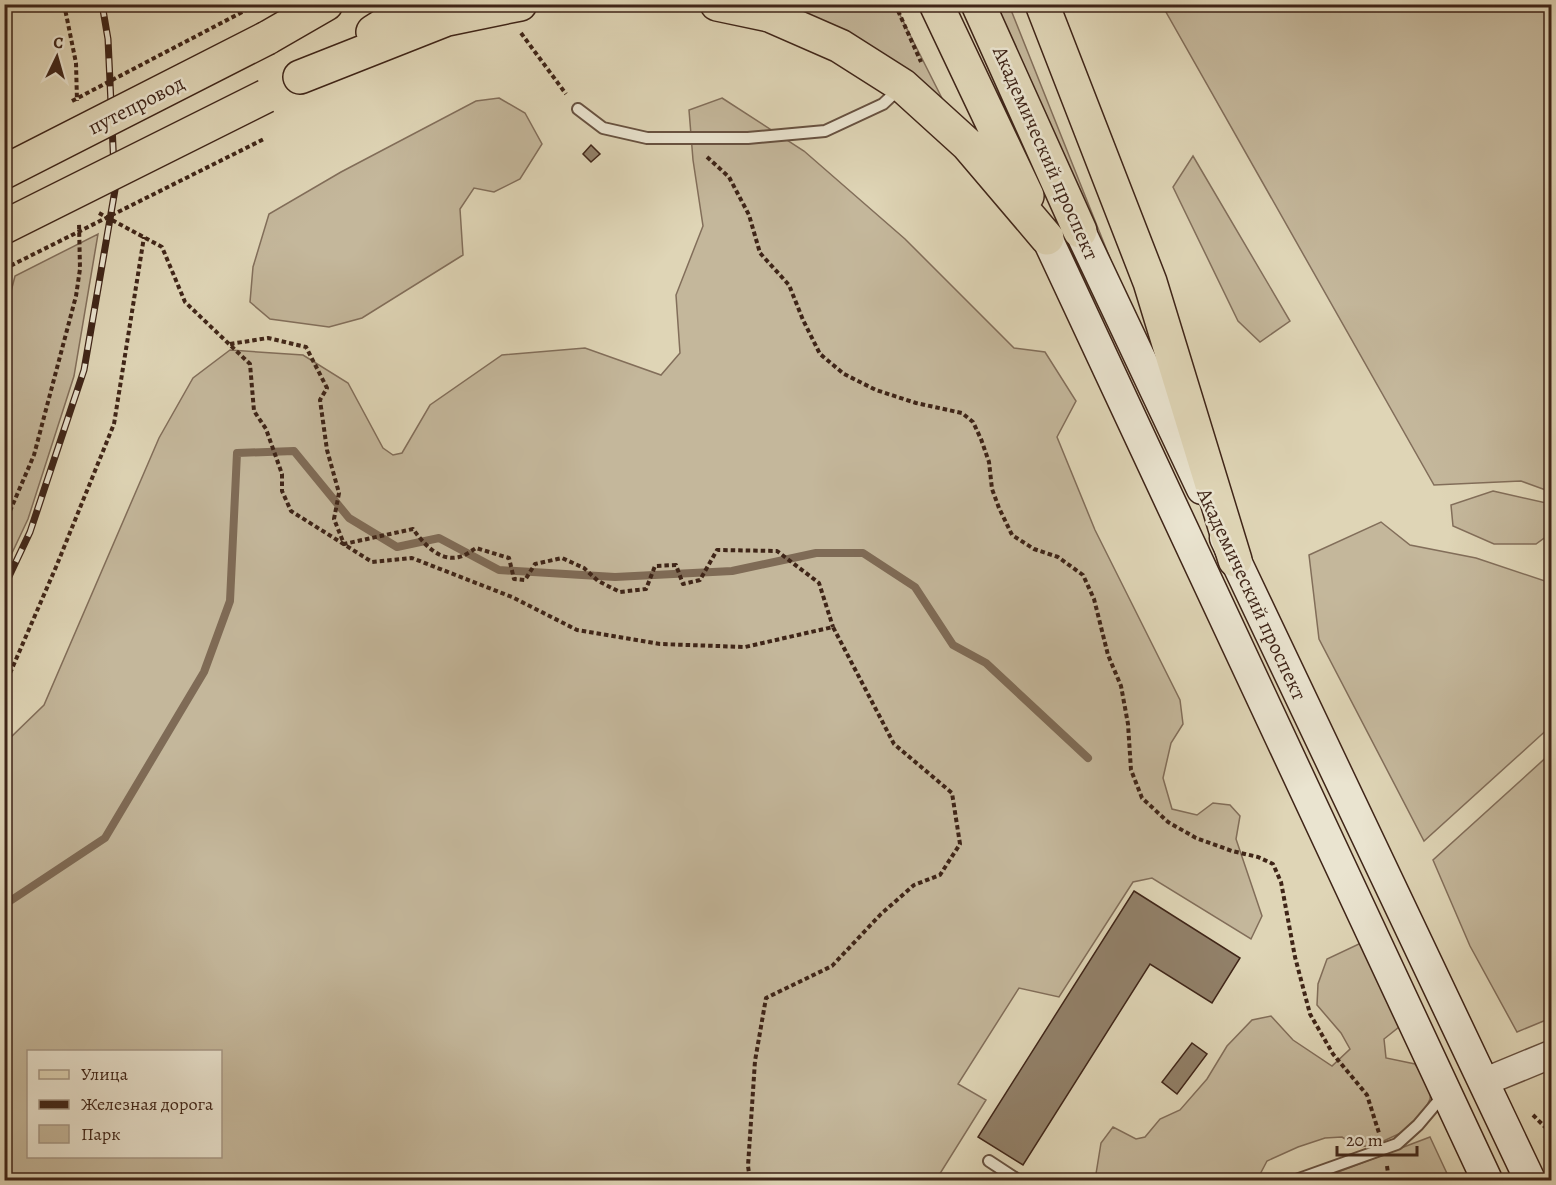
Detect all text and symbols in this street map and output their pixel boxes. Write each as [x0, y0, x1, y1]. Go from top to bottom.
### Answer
north arrow [27, 27, 87, 87]
text: С [52, 32, 64, 54]
street label: Академический проспект [986, 41, 1106, 264]
street label: путепровод [83, 69, 189, 141]
street label: Академический проспект [1190, 482, 1314, 705]
legend [27, 1050, 222, 1158]
text: Улица [81, 1062, 129, 1086]
text: Железная дорога [81, 1092, 214, 1116]
scale bar [1337, 1119, 1416, 1157]
text: Парк [81, 1122, 121, 1146]
text: 20 m [1346, 1128, 1383, 1152]

